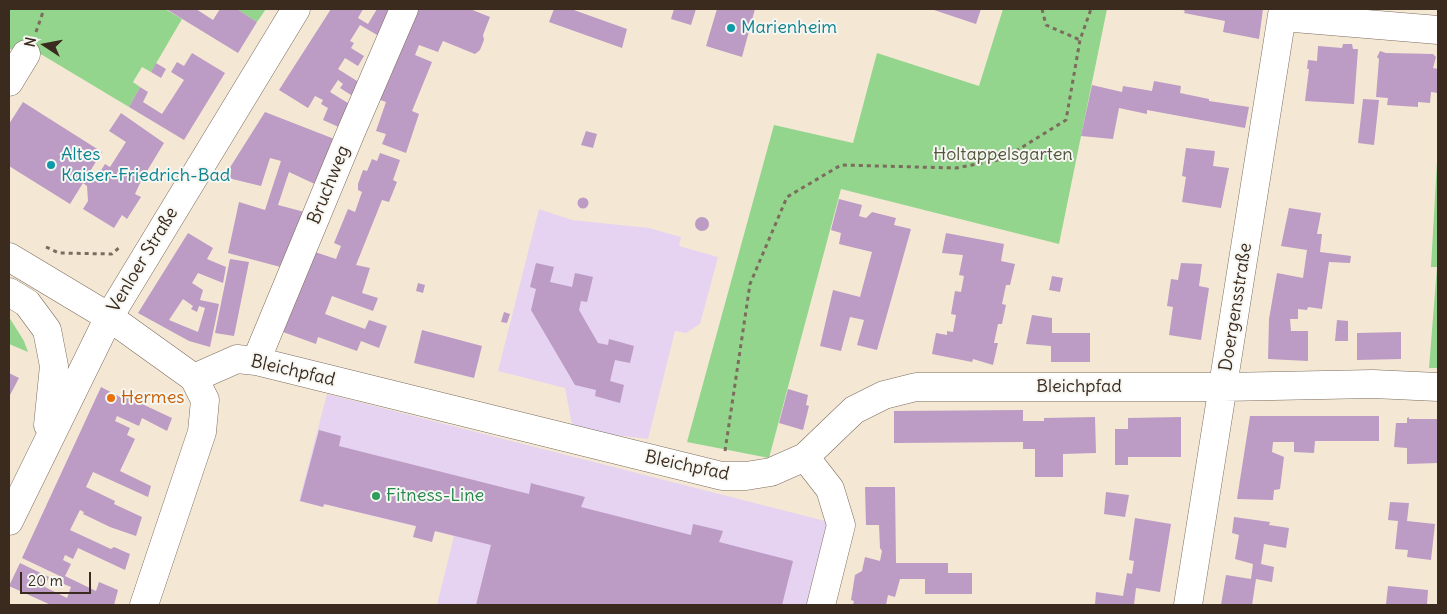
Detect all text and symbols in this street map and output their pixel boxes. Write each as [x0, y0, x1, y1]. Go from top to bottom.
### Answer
place label: Marienheim [741, 17, 837, 39]
north arrow [20, 20, 70, 70]
marker: Marienheim [725, 22, 737, 34]
text: N [21, 36, 40, 49]
street label: Bruchweg [303, 143, 355, 227]
place label: Altes Kaiser-Friedrich-Bad [61, 144, 230, 186]
park label: Holtappelsgarten [933, 144, 1073, 166]
marker: Altes Kaiser-Friedrich-Bad [45, 159, 57, 171]
street label: Venloer Straße [103, 204, 183, 316]
street label: Doergensstraße [1215, 241, 1257, 373]
street label: Bleichpfad [249, 351, 337, 391]
street label: Bleichpfad [1036, 376, 1122, 398]
place label: Hermes [121, 387, 185, 409]
marker: Hermes [105, 392, 117, 404]
street label: Bleichpfad [643, 447, 731, 485]
place label: Fitness-Line [386, 485, 484, 507]
marker: Fitness-Line [370, 490, 382, 502]
scale bar [22, 562, 94, 594]
text: 20 m [28, 571, 63, 590]

